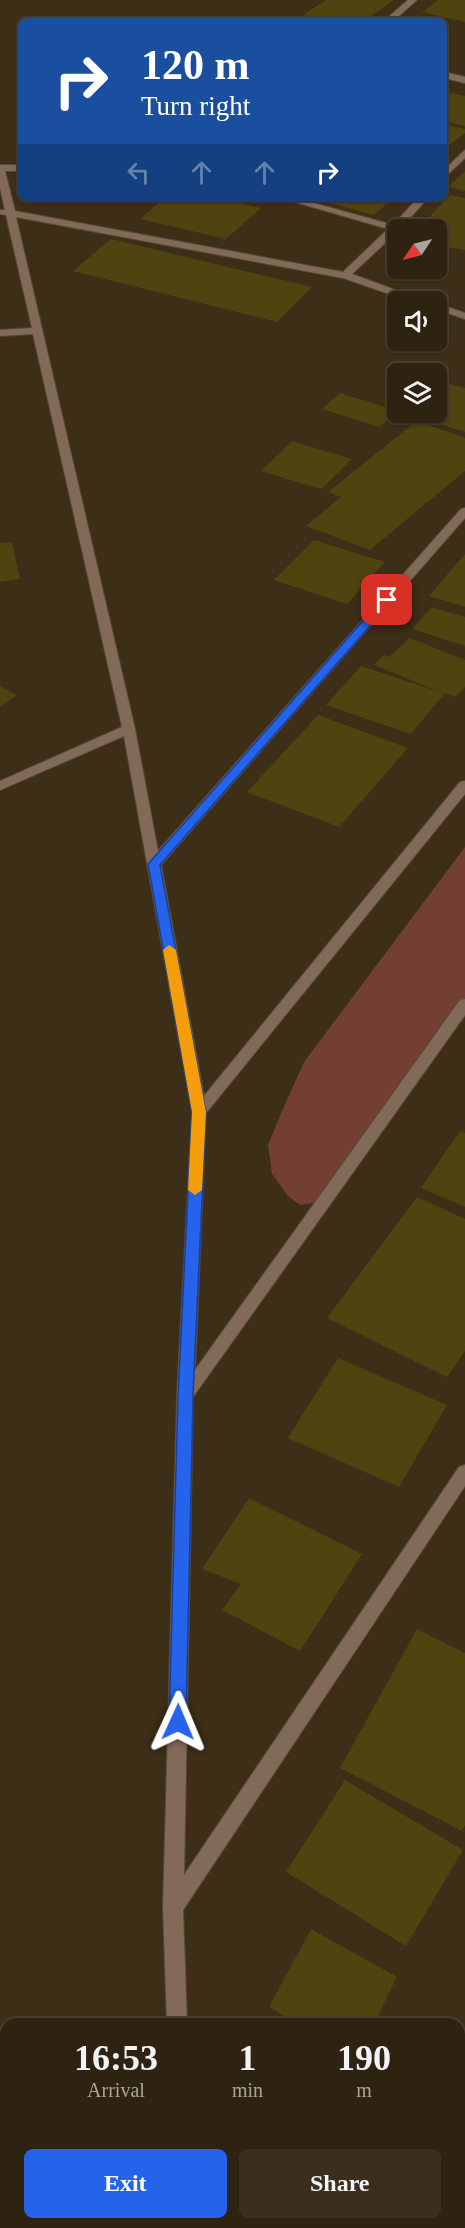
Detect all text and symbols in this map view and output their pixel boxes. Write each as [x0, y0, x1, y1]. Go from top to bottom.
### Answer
icon: right [42, 42, 120, 120]
text: 120 m [141, 42, 250, 88]
text: Turn right [141, 91, 250, 121]
icon: left [122, 156, 155, 189]
icon: ahead [185, 156, 218, 189]
icon: ahead [248, 156, 281, 189]
icon: right [311, 156, 344, 189]
north arrow [387, 219, 447, 279]
map controls [387, 219, 447, 423]
button: sound [387, 291, 447, 351]
button: layers [387, 363, 447, 423]
pin [361, 574, 412, 625]
icon: arrive [370, 583, 403, 616]
position arrow [146, 1690, 210, 1754]
text: 16:53 [74, 2038, 158, 2078]
text: 1 [239, 2038, 257, 2078]
text: 190 [337, 2038, 391, 2078]
text: Arrival [87, 2079, 145, 2101]
text: min [232, 2079, 263, 2101]
text: m [356, 2079, 372, 2101]
button: Exit [24, 2149, 227, 2218]
button: Share [239, 2149, 441, 2218]

